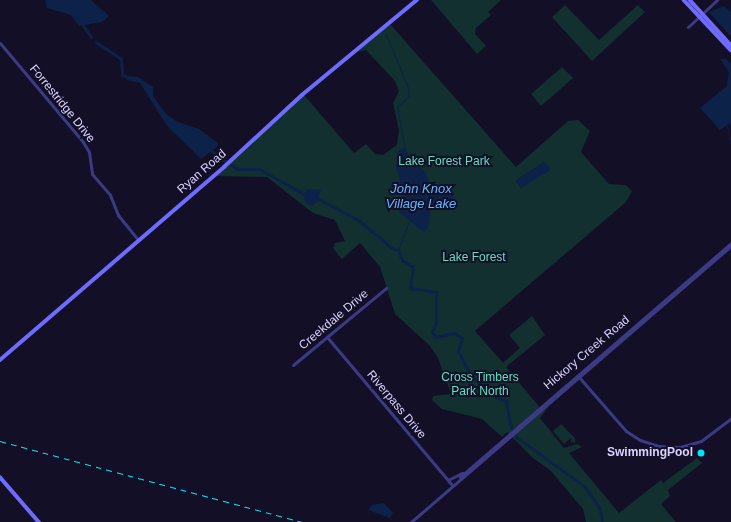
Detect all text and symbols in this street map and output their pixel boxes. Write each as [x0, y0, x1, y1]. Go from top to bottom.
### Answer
street label: Forrestridge Drive [26, 62, 98, 146]
street label: Ryan Road [175, 147, 229, 197]
park label: Lake Forest Park [398, 155, 490, 169]
water label: John Knox Village Lake [386, 182, 456, 213]
park label: Lake Forest [442, 251, 506, 265]
street label: Creekdale Drive [296, 287, 372, 353]
street label: Hickory Creek Road [541, 313, 633, 393]
street label: Riverpass Drive [363, 368, 429, 442]
park label: Cross Timbers Park North [441, 371, 519, 399]
place label: SwimmingPool [607, 446, 693, 460]
marker: SwimmingPool [696, 448, 706, 458]

